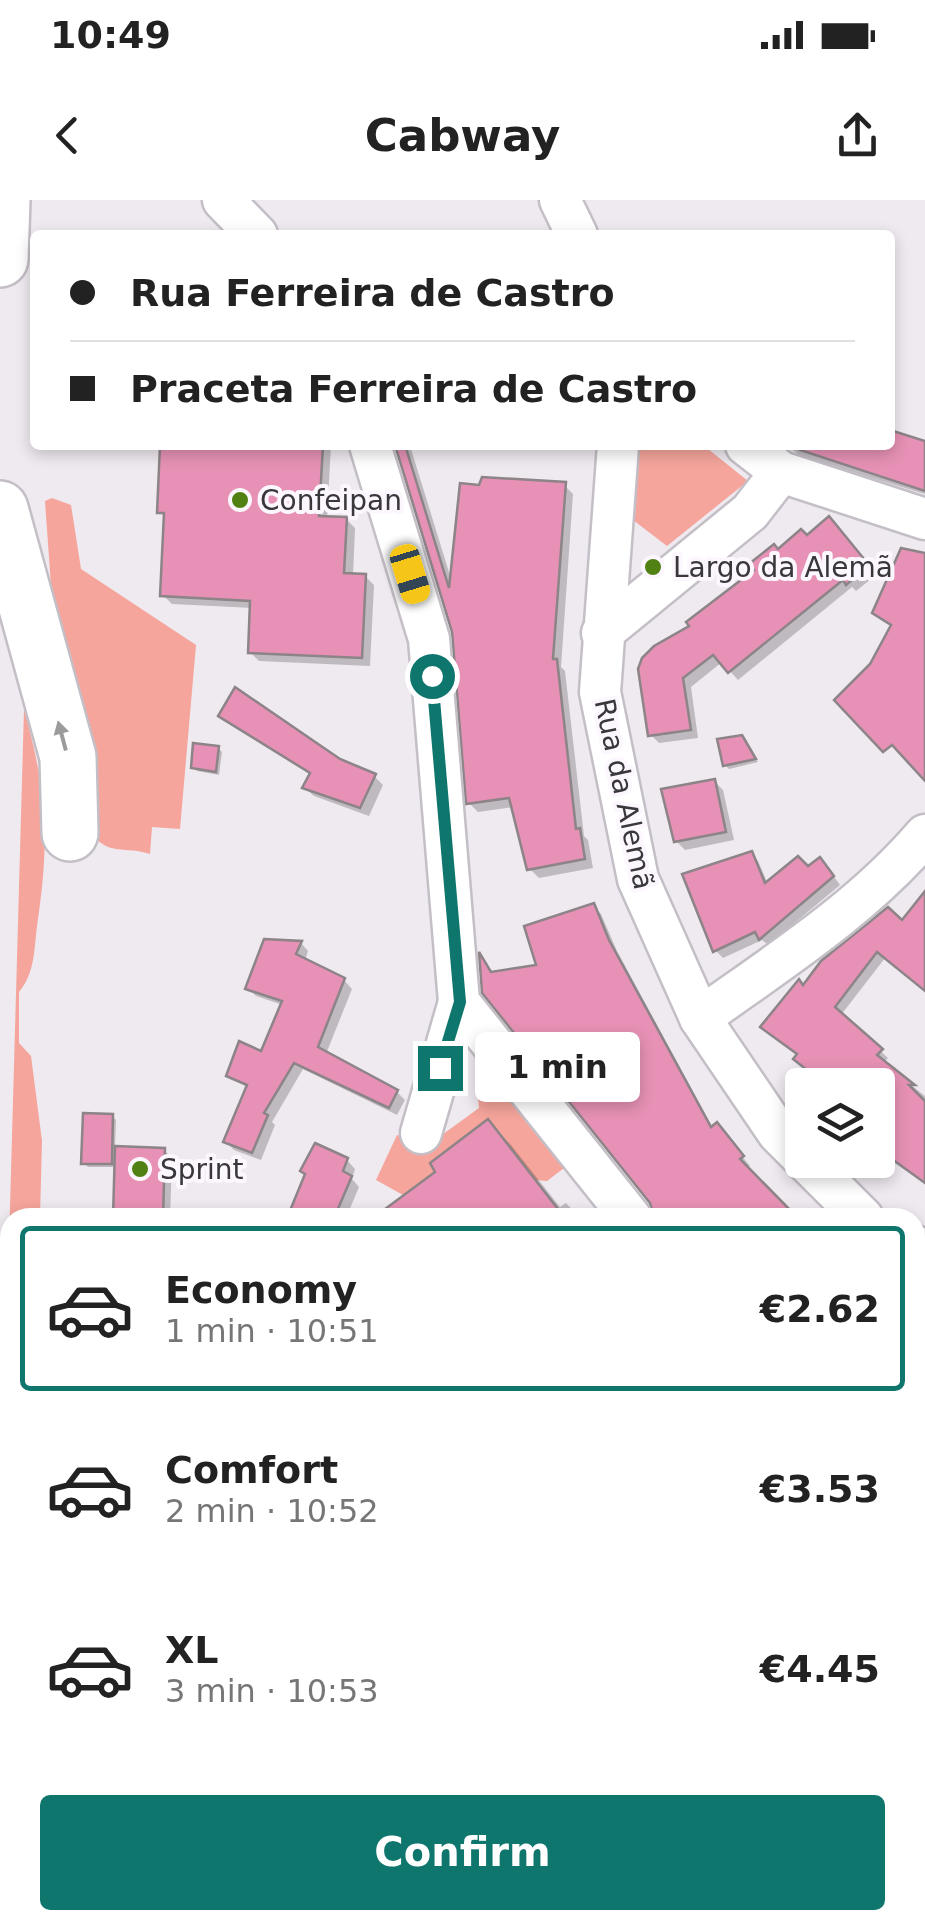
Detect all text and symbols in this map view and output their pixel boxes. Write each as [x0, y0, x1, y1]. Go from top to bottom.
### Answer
text: 10:49 [50, 13, 171, 57]
icon: back [40, 108, 95, 163]
icon: share [830, 108, 885, 163]
text: Cabway [365, 109, 560, 162]
text: Rua Ferreira de Castro [130, 271, 615, 315]
text: Praceta Ferreira de Castro [130, 367, 697, 411]
place label: Confeipan [260, 484, 402, 517]
marker: Confeipan [229, 489, 251, 511]
car [387, 541, 433, 607]
place label: Largo da Alemã [673, 551, 893, 584]
marker: Largo da Alemã [642, 556, 664, 578]
route start [410, 654, 455, 699]
street label: Rua da Alemã [588, 695, 660, 893]
one-way arrow [54, 720, 70, 751]
callout: 1 min [475, 1033, 640, 1103]
route end [418, 1046, 463, 1091]
text: 1 min [507, 1048, 608, 1086]
map controls [785, 1068, 895, 1178]
button: layers [785, 1068, 895, 1178]
place label: Sprint [160, 1153, 244, 1186]
marker: Sprint [129, 1158, 151, 1180]
icon: car [45, 1264, 135, 1354]
text: Economy [165, 1268, 357, 1312]
text: €2.62 [760, 1287, 880, 1331]
text: 1 min · 10:51 [165, 1312, 379, 1350]
icon: car [45, 1444, 135, 1534]
text: Comfort [165, 1448, 338, 1492]
text: €3.53 [760, 1467, 880, 1511]
text: 2 min · 10:52 [165, 1492, 379, 1530]
icon: car [45, 1624, 135, 1714]
text: XL [165, 1628, 219, 1672]
text: €4.45 [760, 1647, 880, 1691]
text: 3 min · 10:53 [165, 1672, 379, 1710]
button: Confirm [40, 1795, 885, 1910]

